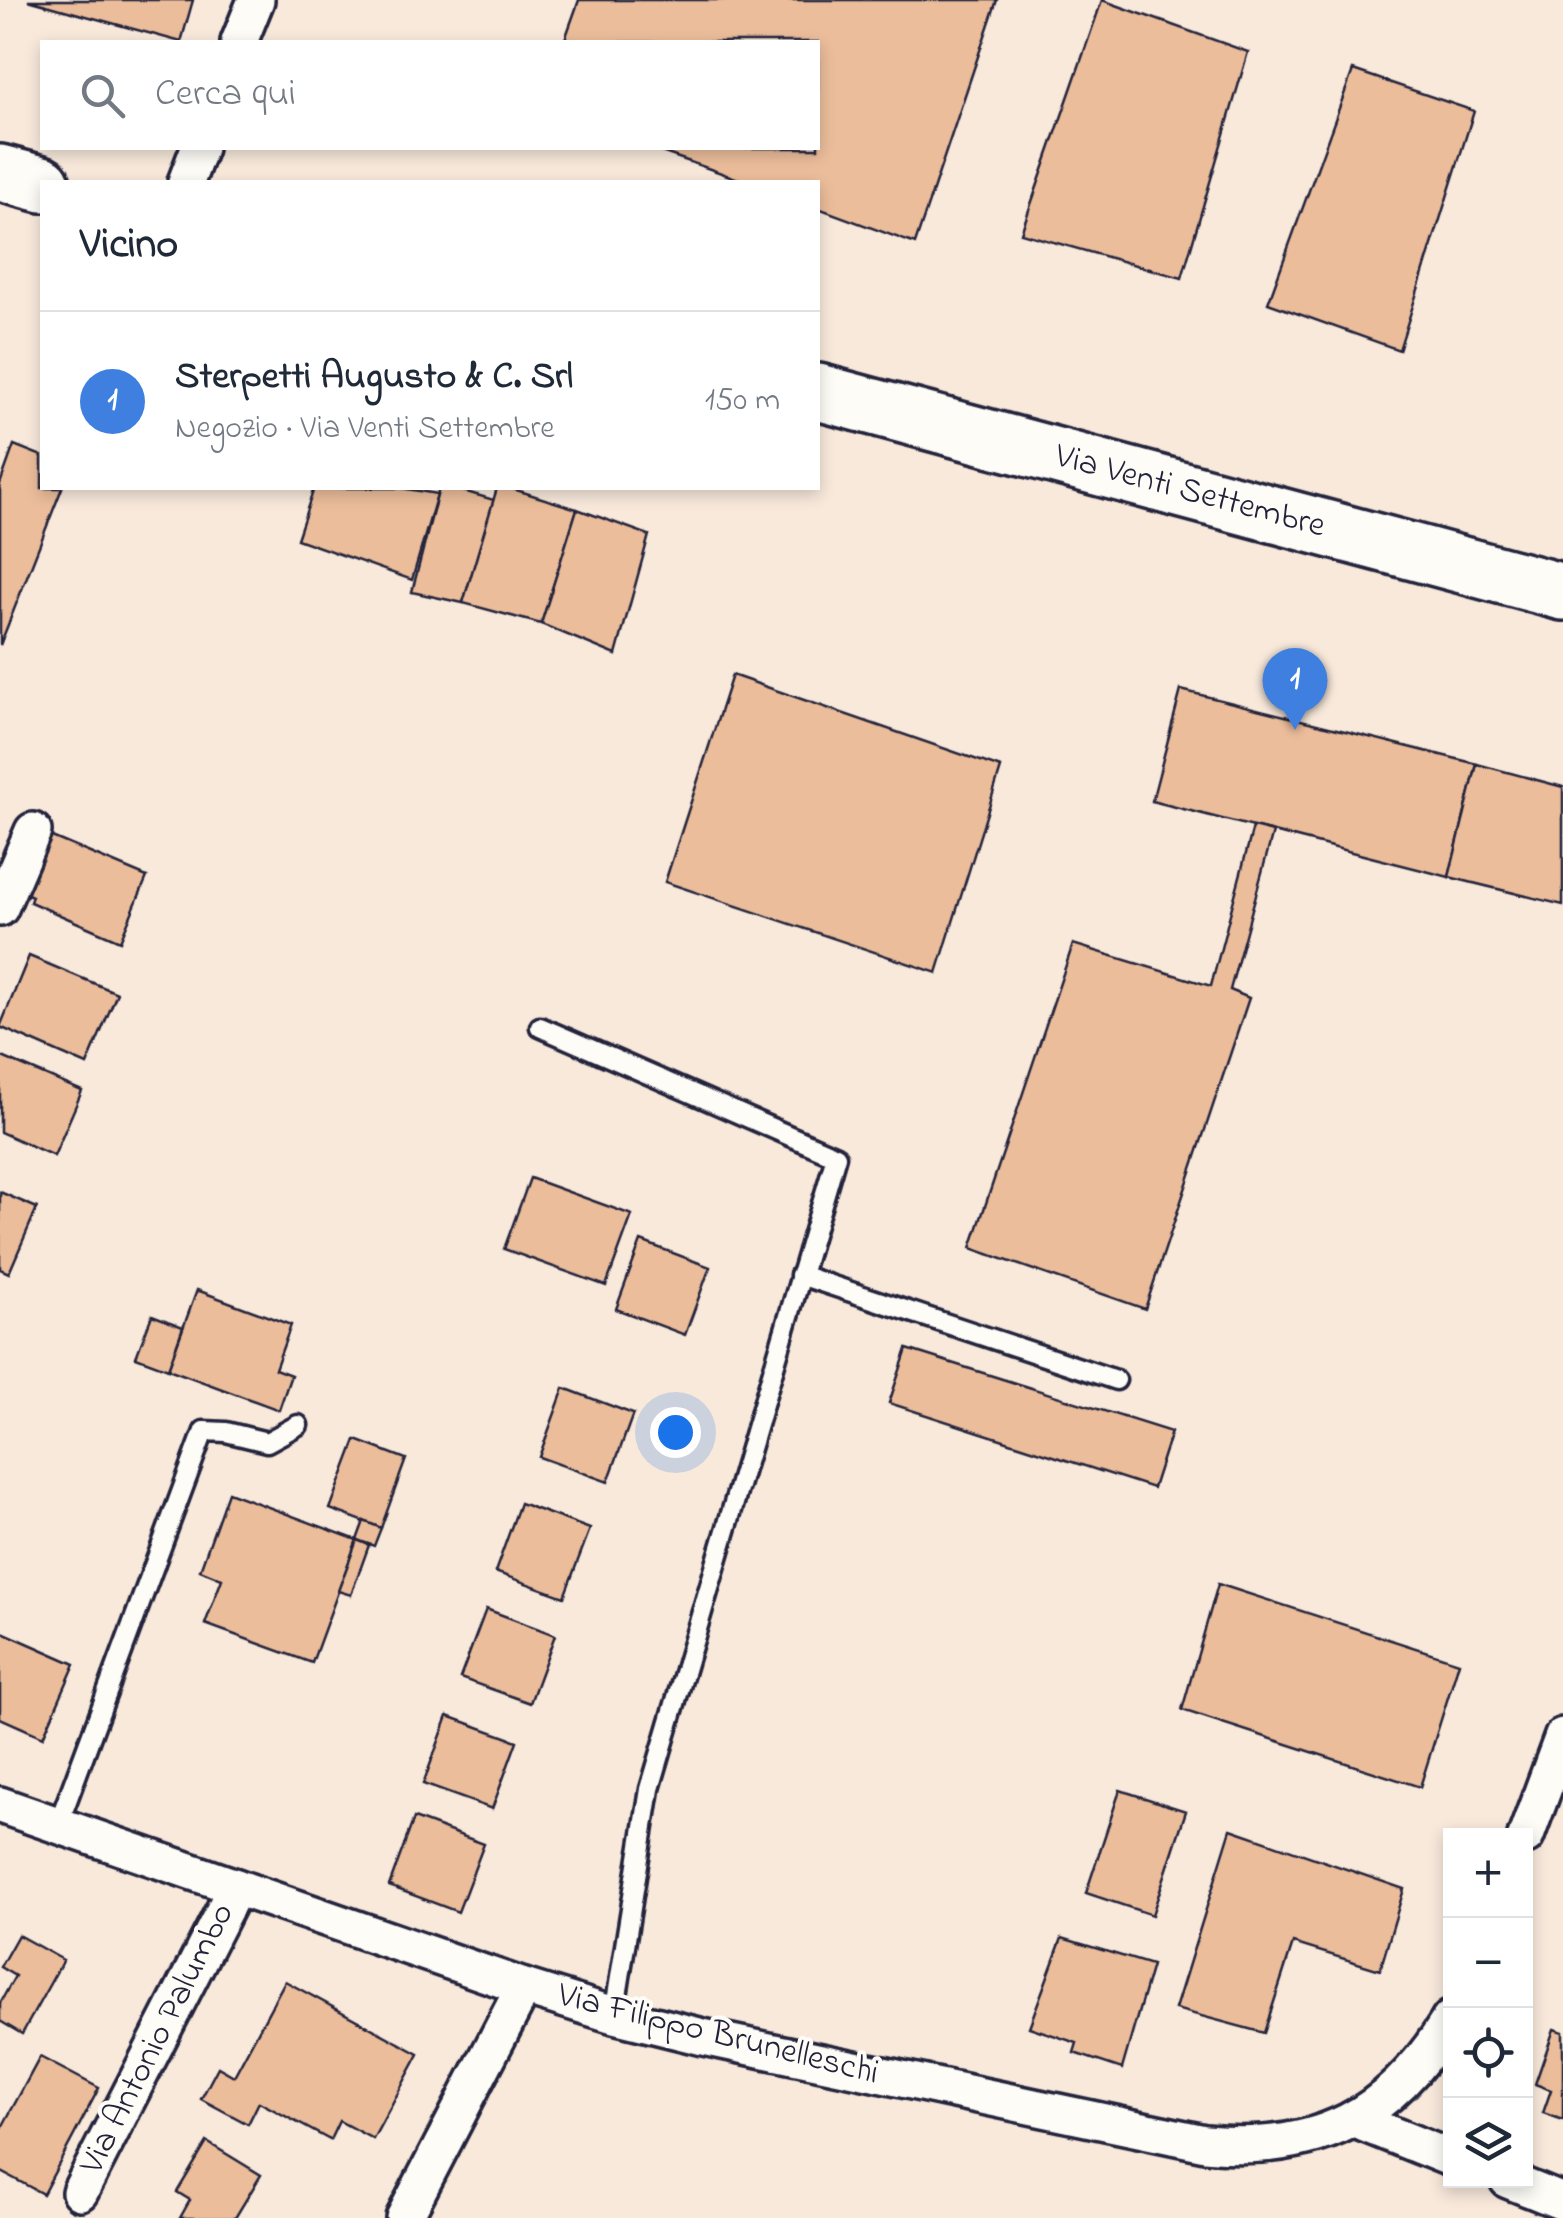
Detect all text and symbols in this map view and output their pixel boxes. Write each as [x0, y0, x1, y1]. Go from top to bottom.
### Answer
search box [40, 40, 820, 150]
text: Cerca qui [155, 67, 296, 123]
icon: search [75, 68, 130, 123]
text: Vicino [80, 215, 178, 276]
text: Sterpetti Augusto & C. Srl [175, 350, 573, 406]
text: 1 [107, 378, 118, 425]
text: 150 m [705, 378, 780, 425]
text: Negozio · Via Venti Settembre [175, 406, 555, 453]
street label: Via Venti Settembre [1048, 431, 1331, 553]
pin: 1 [1262, 648, 1328, 730]
your location [650, 1407, 701, 1458]
map controls [1443, 1828, 1533, 2188]
button: + [1443, 1828, 1533, 1918]
street label: Via Antonio Palumbo [67, 1895, 248, 2184]
button: − [1443, 1918, 1533, 2008]
street label: Via Filippo Brunelleschi [551, 1970, 884, 2100]
button: locate [1443, 2008, 1533, 2098]
button: layers [1443, 2098, 1533, 2188]

